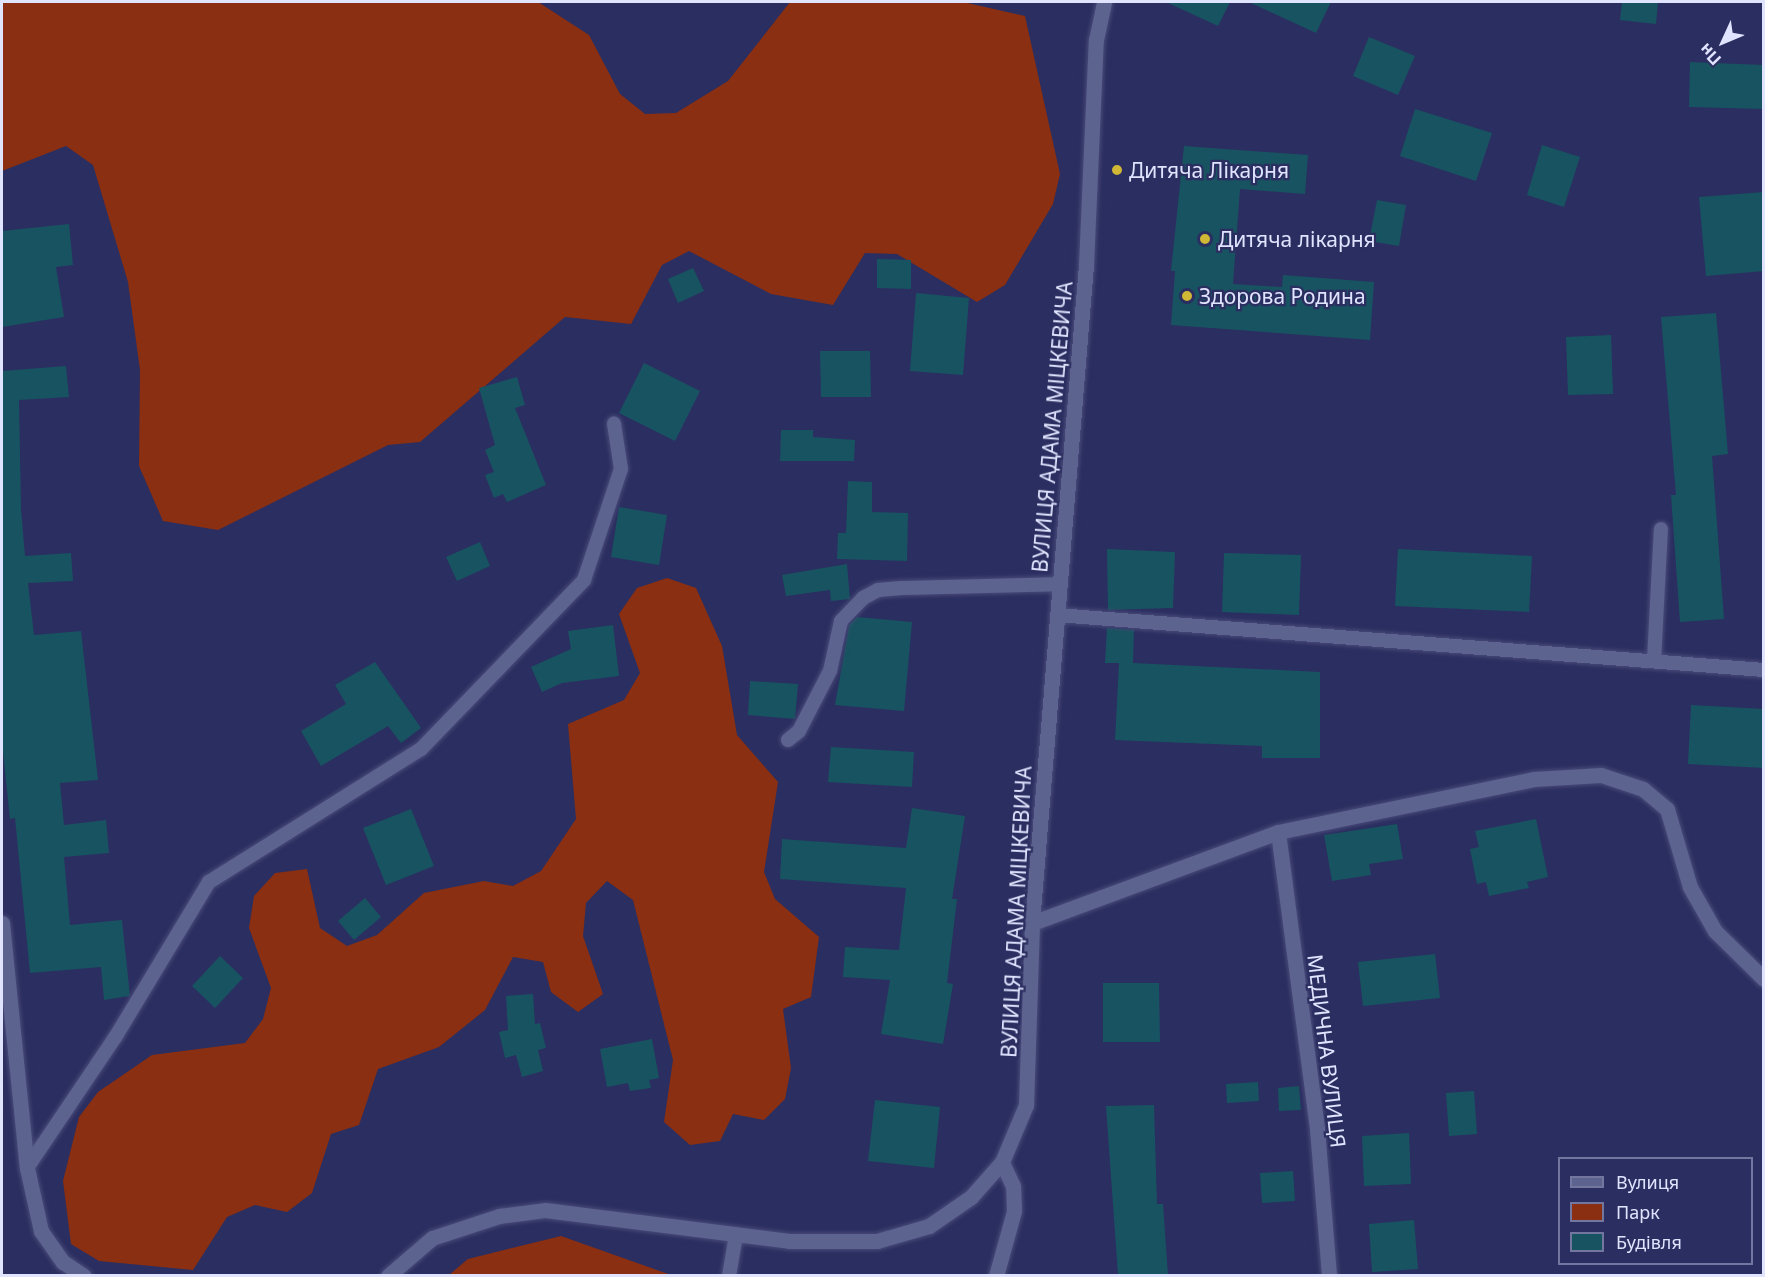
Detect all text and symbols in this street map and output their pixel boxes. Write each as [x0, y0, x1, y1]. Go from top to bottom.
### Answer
north arrow [1693, 12, 1753, 72]
text: Пн [1694, 39, 1726, 70]
place label: Дитяча Лікарня [1129, 157, 1289, 183]
marker: Дитяча Лікарня [1110, 163, 1124, 177]
place label: Дитяча лікарня [1218, 226, 1376, 252]
marker: Дитяча лікарня [1196, 230, 1214, 248]
street label: ВУЛИЦЯ АДАМА МІЦКЕВИЧА [1027, 280, 1077, 574]
place label: Здорова Родина [1199, 283, 1366, 309]
marker: Здорова Родина [1180, 289, 1194, 303]
street label: ВУЛИЦЯ АДАМА МІЦКЕВИЧА [996, 766, 1036, 1058]
street label: МЕДИЧНА ВУЛИЦЯ [1303, 953, 1351, 1149]
legend [1558, 1157, 1753, 1265]
text: Вулиця [1616, 1170, 1679, 1194]
text: Парк [1616, 1200, 1660, 1224]
text: Будівля [1616, 1230, 1682, 1254]

